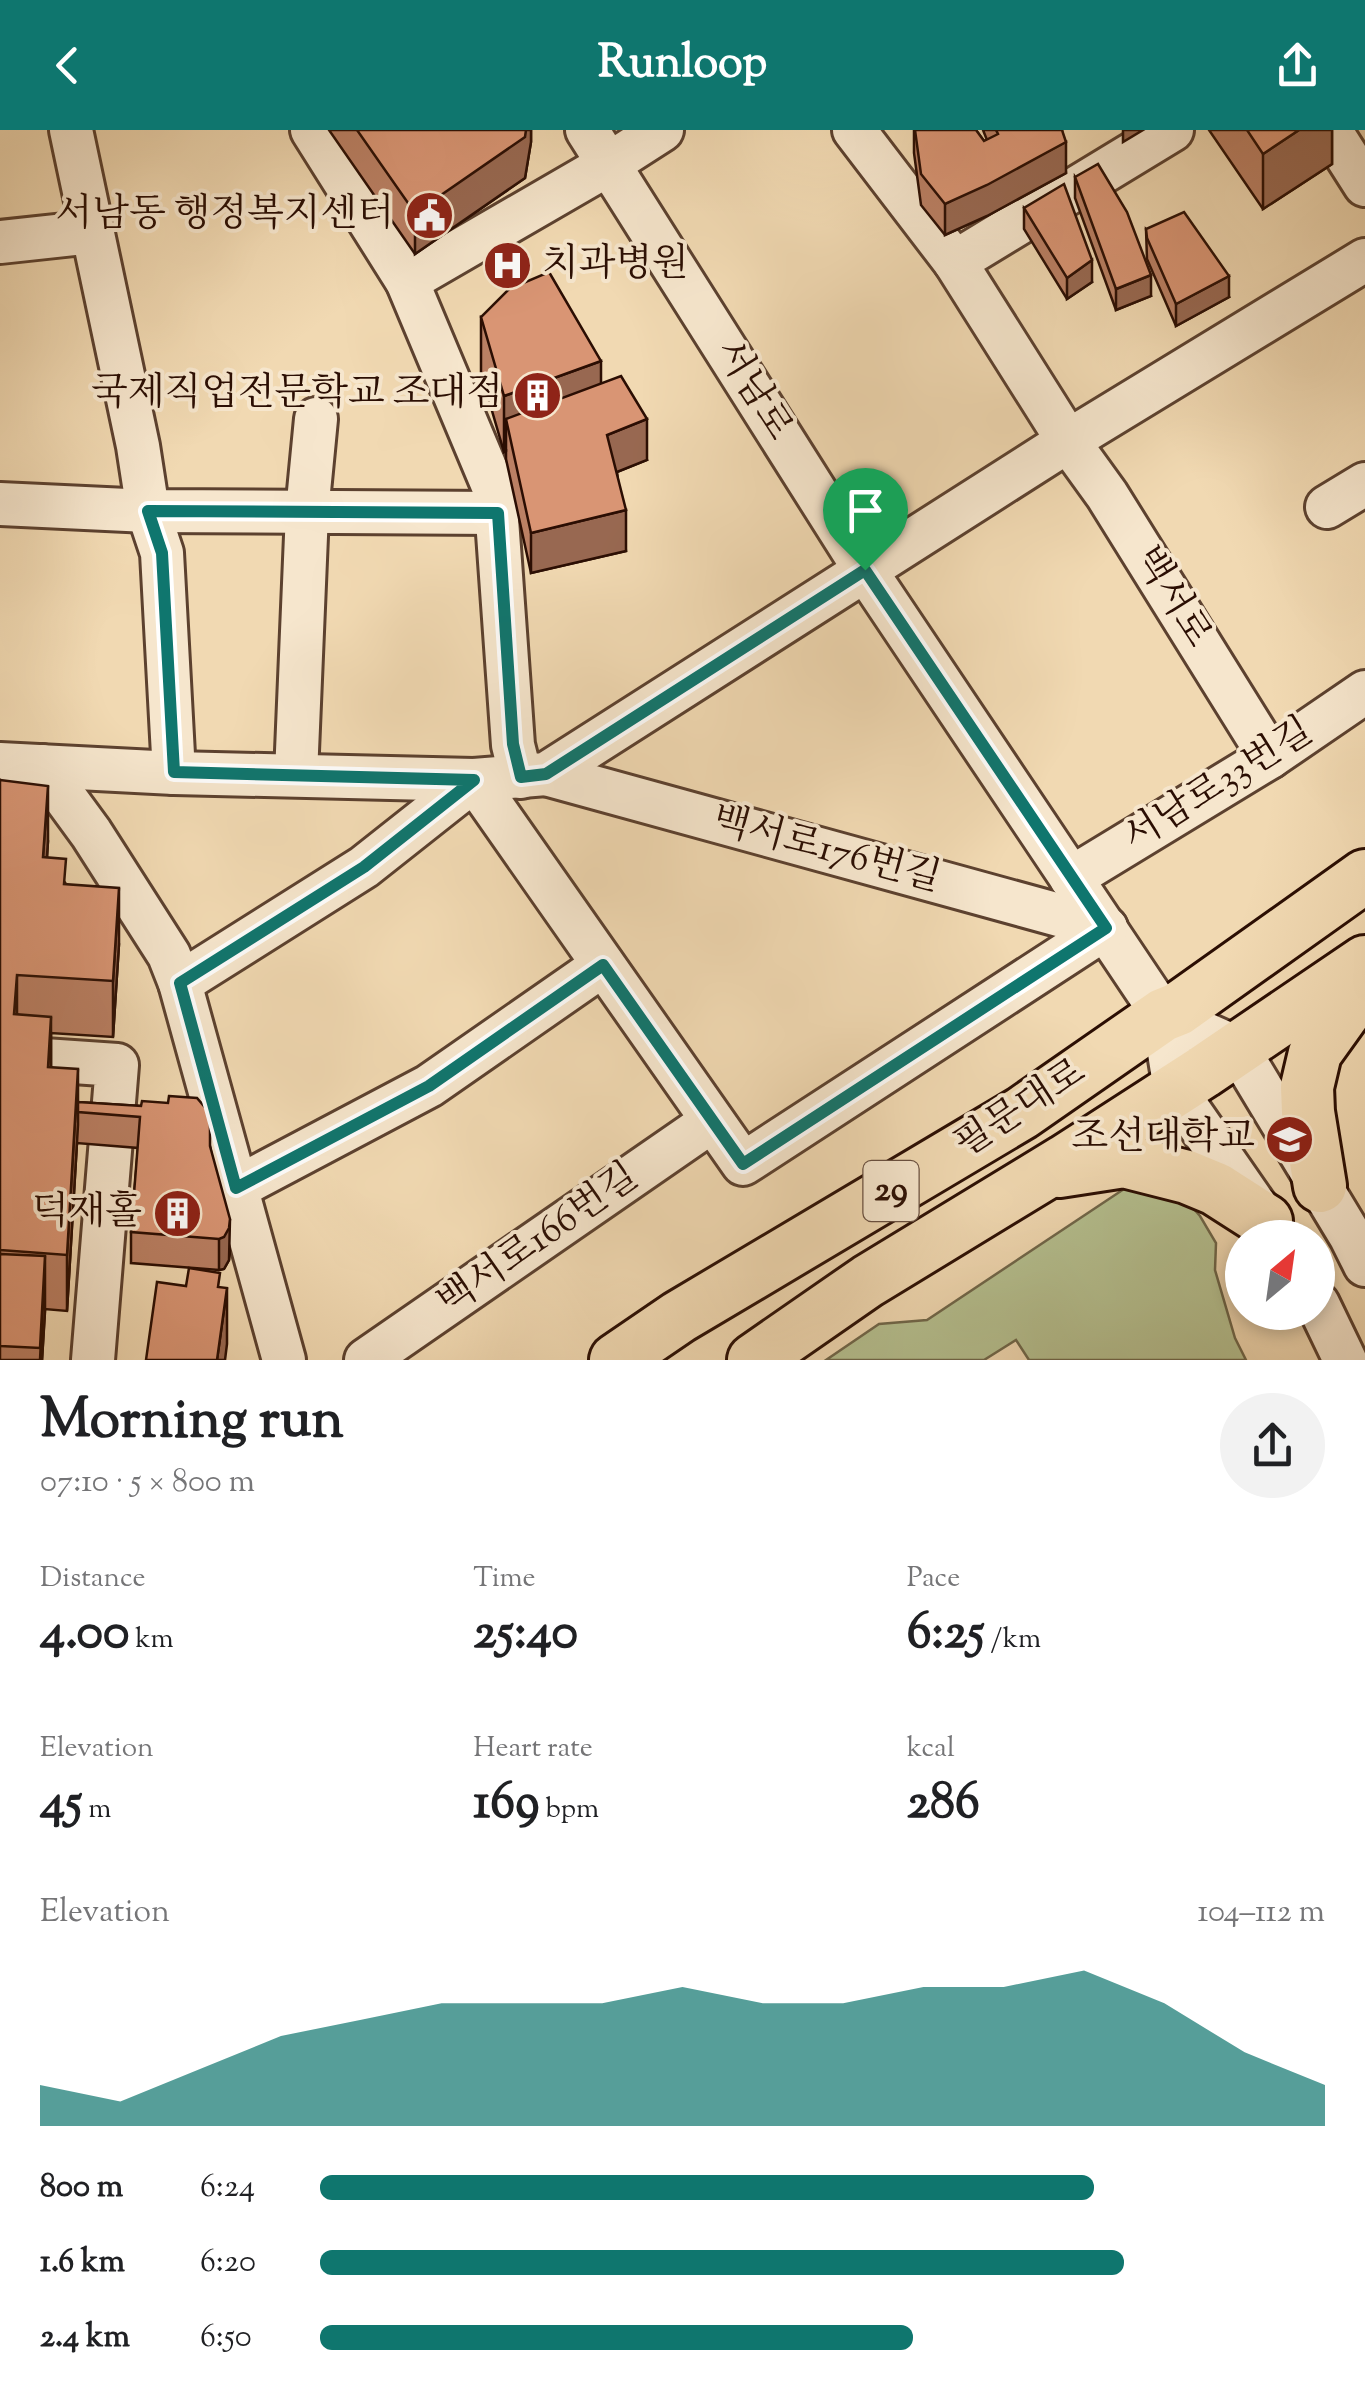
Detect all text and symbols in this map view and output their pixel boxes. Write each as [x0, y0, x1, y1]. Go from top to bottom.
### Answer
text: Runloop [598, 33, 767, 98]
icon: back [40, 38, 95, 93]
icon: share [1270, 38, 1325, 93]
place label: 서남동 행정복지센터 [56, 189, 394, 243]
public building icon: 서남동 행정복지센터 [403, 190, 455, 242]
place label: 치과병원 [542, 239, 689, 293]
hospital icon: 치과병원 [481, 240, 533, 292]
street label: 서남로 [700, 330, 804, 452]
place label: 국제직업전문학교 조대점 [91, 368, 503, 422]
building icon: 국제직업전문학교 조대점 [512, 369, 564, 421]
pin [823, 468, 908, 571]
icon: arrive [838, 483, 893, 538]
street label: 백서로 [1119, 537, 1223, 659]
street label: 서남로33번길 [1114, 706, 1324, 866]
street label: 백서로176번길 [706, 795, 946, 907]
street label: 필문대로 [945, 1047, 1097, 1173]
place label: 조선대학교 [1071, 1112, 1255, 1166]
school or university icon: 조선대학교 [1264, 1113, 1316, 1165]
street label: 백서로166번길 [428, 1152, 650, 1330]
road number: 29 [864, 1161, 918, 1221]
place label: 덕재홀 [32, 1187, 142, 1241]
building icon: 덕재홀 [151, 1188, 203, 1240]
north arrow [1225, 1220, 1335, 1330]
map controls [1225, 1220, 1335, 1330]
text: Morning run [40, 1383, 344, 1462]
button: share [1220, 1393, 1325, 1498]
text: 07:10 · 5 × 800 m [40, 1460, 255, 1506]
text: Distance [40, 1559, 146, 1599]
text: Time [473, 1559, 536, 1599]
text: Pace [907, 1559, 960, 1599]
text: 4.00 [40, 1599, 129, 1671]
text: 25:40 [473, 1599, 578, 1671]
text: 6:25 [907, 1599, 985, 1671]
text: km [129, 1620, 174, 1660]
text: /km [985, 1620, 1041, 1660]
text: Elevation [40, 1729, 154, 1769]
text: Heart rate [473, 1729, 593, 1769]
text: kcal [907, 1729, 955, 1769]
text: 45 [40, 1769, 82, 1841]
text: 169 [473, 1769, 539, 1841]
text: 286 [907, 1769, 980, 1841]
text: m [82, 1790, 111, 1830]
text: bpm [539, 1790, 599, 1830]
text: Elevation [40, 1890, 170, 1936]
text: 104–112 m [1198, 1890, 1325, 1936]
text: 800 m [40, 2165, 123, 2211]
text: 6:24 [200, 2165, 255, 2211]
text: 1.6 km [40, 2240, 125, 2286]
text: 6:20 [200, 2240, 256, 2286]
text: 2.4 km [40, 2315, 130, 2361]
text: 6:50 [200, 2315, 252, 2361]

